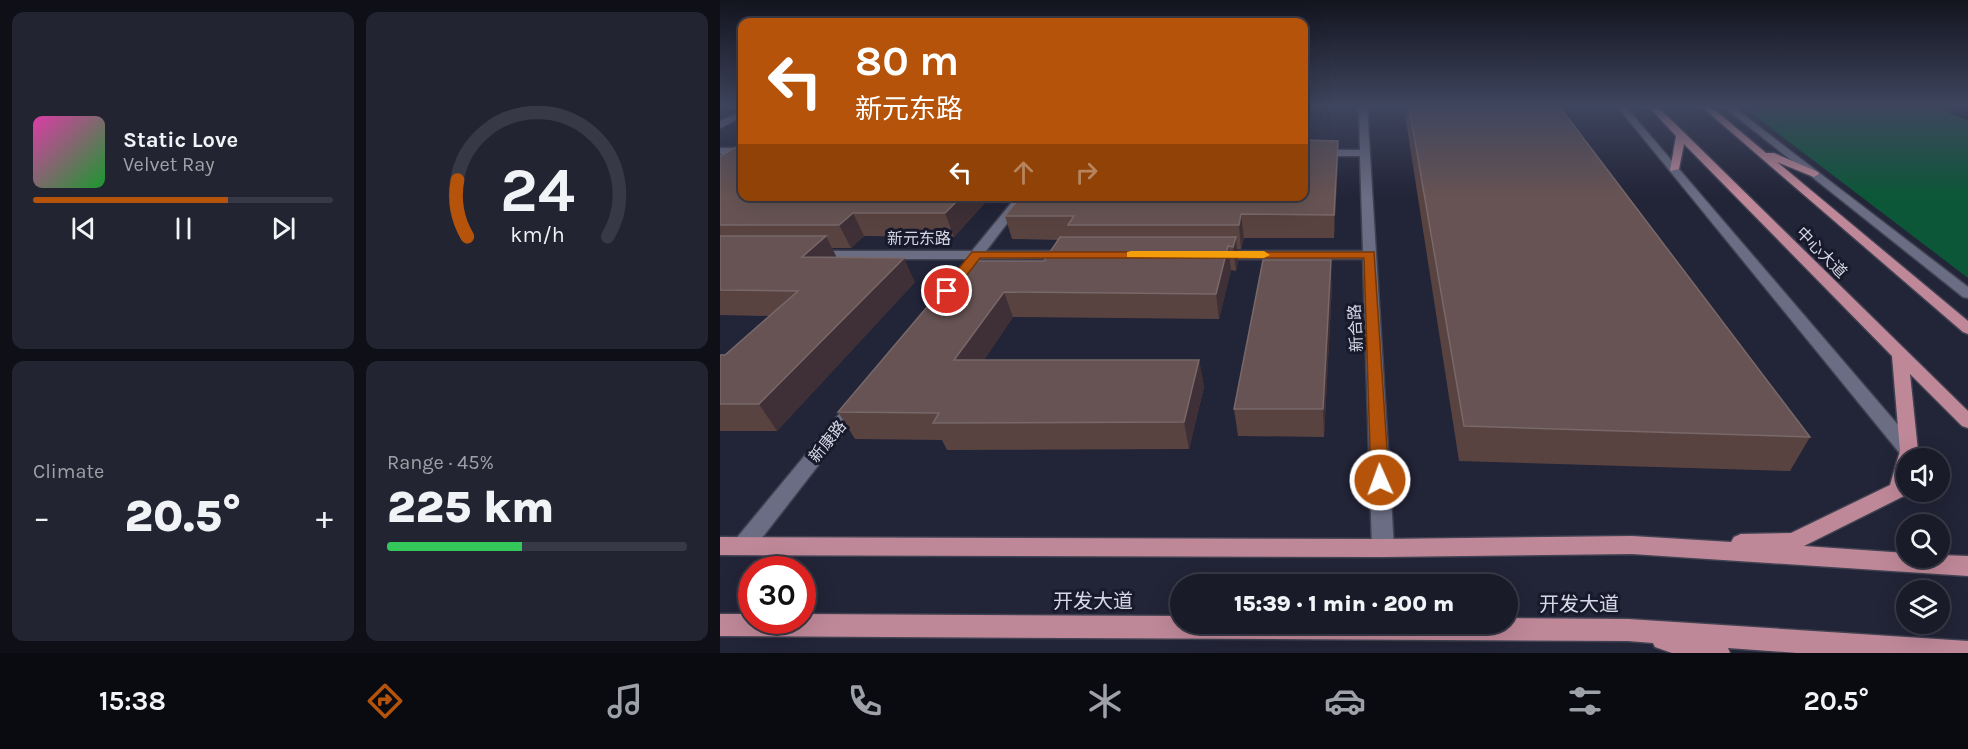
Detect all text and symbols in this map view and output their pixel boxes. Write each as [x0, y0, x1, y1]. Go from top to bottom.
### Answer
text: 80 m [855, 36, 959, 86]
icon: left [756, 42, 834, 120]
text: 新元东路 [855, 93, 963, 125]
text: Static Love [123, 127, 238, 153]
text: Velvet Ray [123, 153, 215, 176]
text: 24 [500, 155, 574, 228]
icon: left [944, 156, 977, 189]
icon: ahead [1007, 156, 1040, 189]
icon: right [1070, 156, 1103, 189]
icon: previous [67, 212, 100, 245]
icon: pause [167, 212, 200, 245]
icon: next [267, 212, 300, 245]
text: km/h [510, 223, 564, 248]
street label: 中心大道 [1792, 223, 1851, 282]
street label: 新元东路 [887, 229, 951, 248]
pin [921, 265, 972, 316]
icon: arrive [930, 274, 963, 307]
street label: 新合路 [1345, 304, 1366, 352]
street label: 新康路 [805, 417, 850, 466]
position arrow [1348, 448, 1412, 512]
map controls [1896, 448, 1950, 634]
button: sound [1896, 448, 1950, 502]
text: Range · 45% [387, 451, 494, 474]
text: Climate [33, 460, 104, 483]
text: 225 km [387, 481, 554, 533]
text: 20.5° [125, 490, 241, 542]
text: − [33, 498, 50, 536]
text: + [316, 498, 333, 536]
button: search [1896, 514, 1950, 568]
speed limit sign: 30 [738, 556, 816, 634]
button: layers [1896, 580, 1950, 634]
street label: 开发大道 [1053, 590, 1133, 613]
text: 15:39 · 1 min · 200 m [1234, 591, 1454, 617]
street label: 开发大道 [1539, 593, 1619, 616]
icon: directions [364, 680, 406, 722]
icon: music [604, 680, 646, 722]
icon: phone [844, 680, 886, 722]
icon: climate [1084, 680, 1126, 722]
icon: car [1324, 680, 1366, 722]
icon: filters [1564, 680, 1606, 722]
text: 15:38 [99, 685, 166, 717]
text: 20.5° [1804, 685, 1869, 717]

